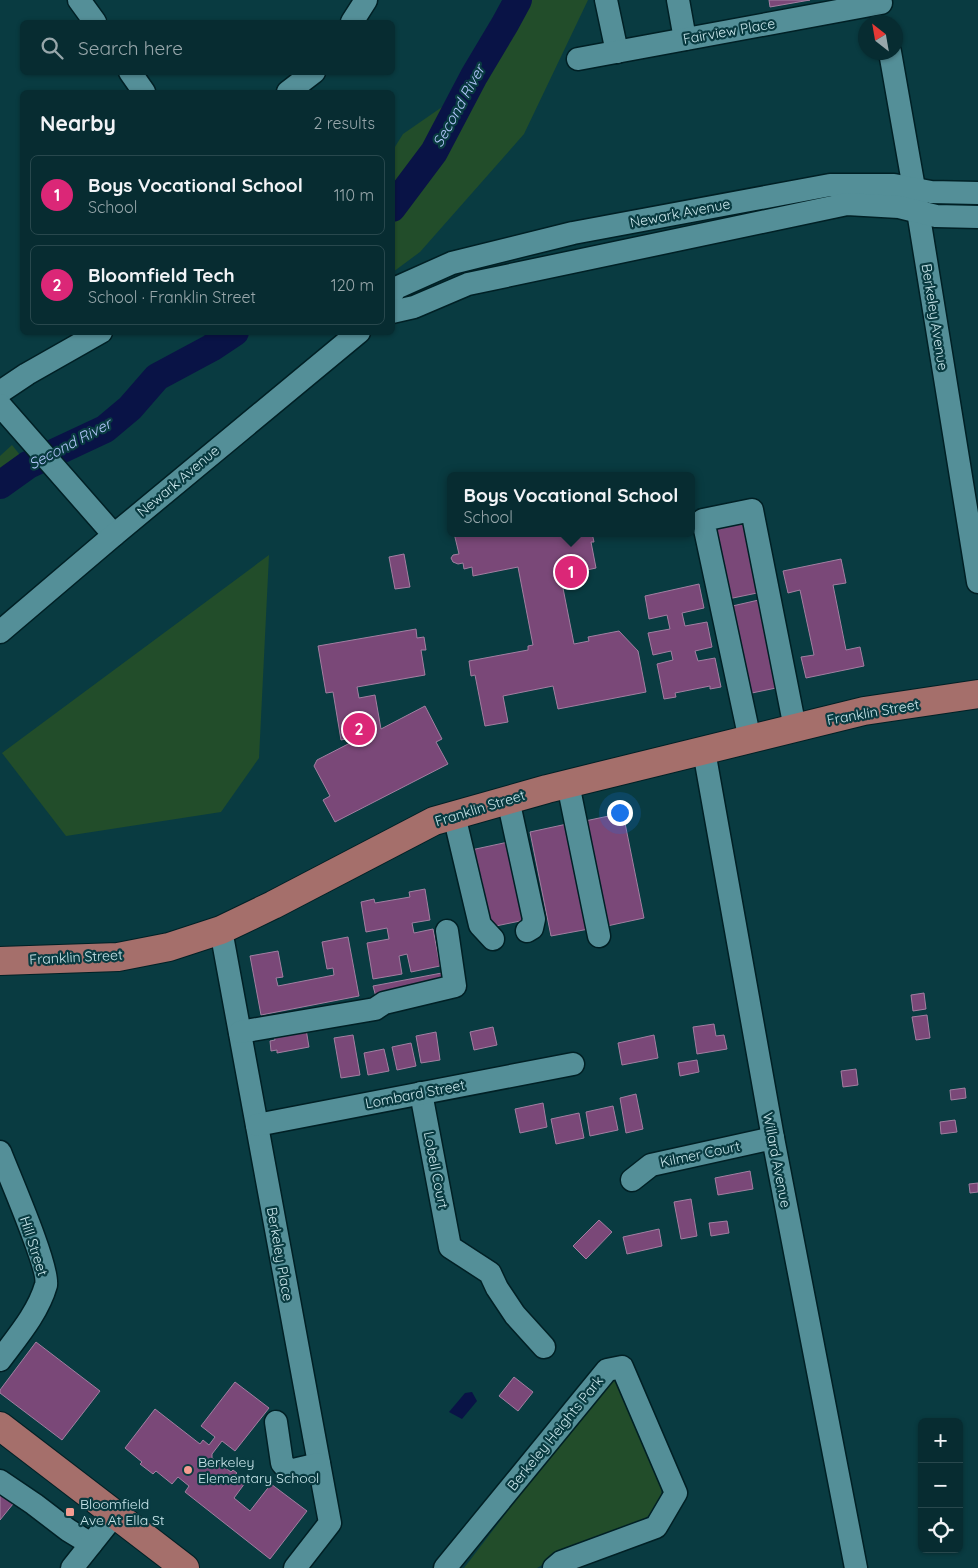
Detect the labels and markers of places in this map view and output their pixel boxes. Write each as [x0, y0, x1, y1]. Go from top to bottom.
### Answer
pin: 1 [555, 553, 587, 591]
pin: 2 [343, 710, 375, 748]
place label: Berkeley Elementary School [198, 1453, 319, 1487]
marker: Berkeley Elementary School [182, 1464, 194, 1476]
place label: Bloomfield Ave At Ella St [80, 1495, 165, 1529]
marker: Bloomfield Ave At Ella St [64, 1506, 76, 1518]

